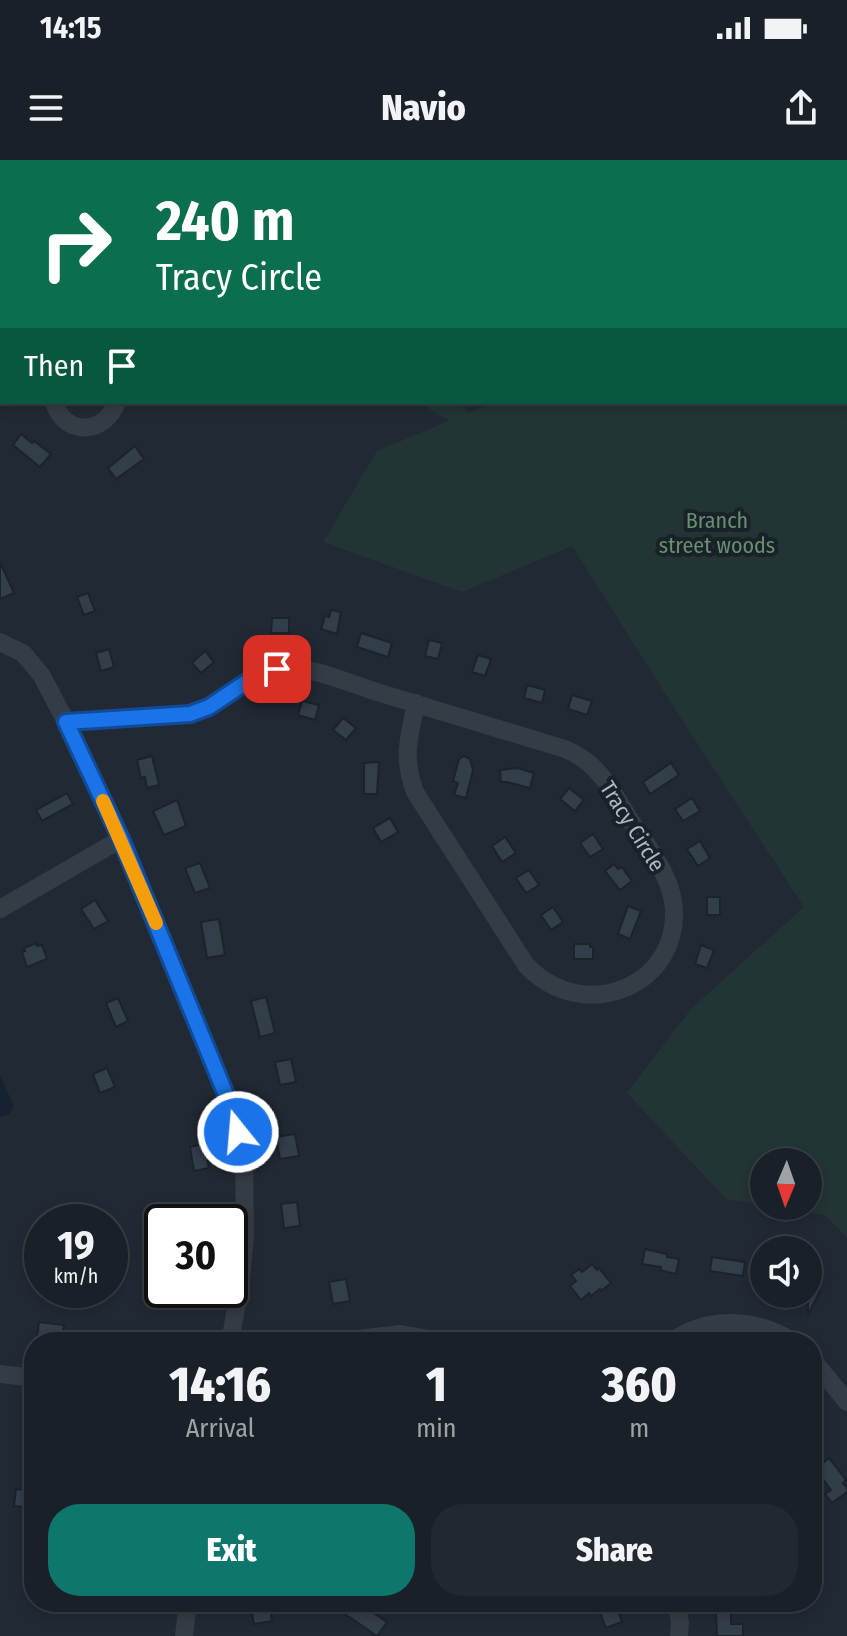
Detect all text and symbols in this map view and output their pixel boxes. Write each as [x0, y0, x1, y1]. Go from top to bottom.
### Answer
text: 14:15 [40, 10, 101, 46]
icon: menu [24, 86, 68, 130]
text: Navio [381, 86, 466, 130]
icon: share [779, 86, 823, 130]
text: 240 m [156, 188, 295, 255]
icon: right [24, 192, 128, 296]
text: Tracy Circle [156, 256, 322, 300]
icon: arrive [100, 344, 144, 388]
text: Then [24, 348, 84, 384]
park label: Branch street woods [659, 507, 775, 559]
pin [243, 635, 311, 703]
icon: arrive [255, 647, 299, 691]
street label: Tracy Circle [594, 776, 671, 876]
position arrow [196, 1090, 280, 1174]
north arrow [750, 1148, 822, 1220]
map controls [750, 1148, 822, 1308]
speed limit sign: 30 [144, 1204, 248, 1308]
text: 19 [57, 1222, 95, 1270]
button: sound [750, 1236, 822, 1308]
text: km/h [54, 1264, 98, 1288]
text: 14:16 [169, 1356, 271, 1414]
text: 1 [426, 1356, 447, 1414]
text: 360 [602, 1356, 677, 1414]
text: Arrival [186, 1413, 255, 1444]
text: min [416, 1413, 456, 1444]
text: m [629, 1413, 649, 1444]
button: Exit [48, 1504, 415, 1596]
button: Share [431, 1504, 798, 1596]

